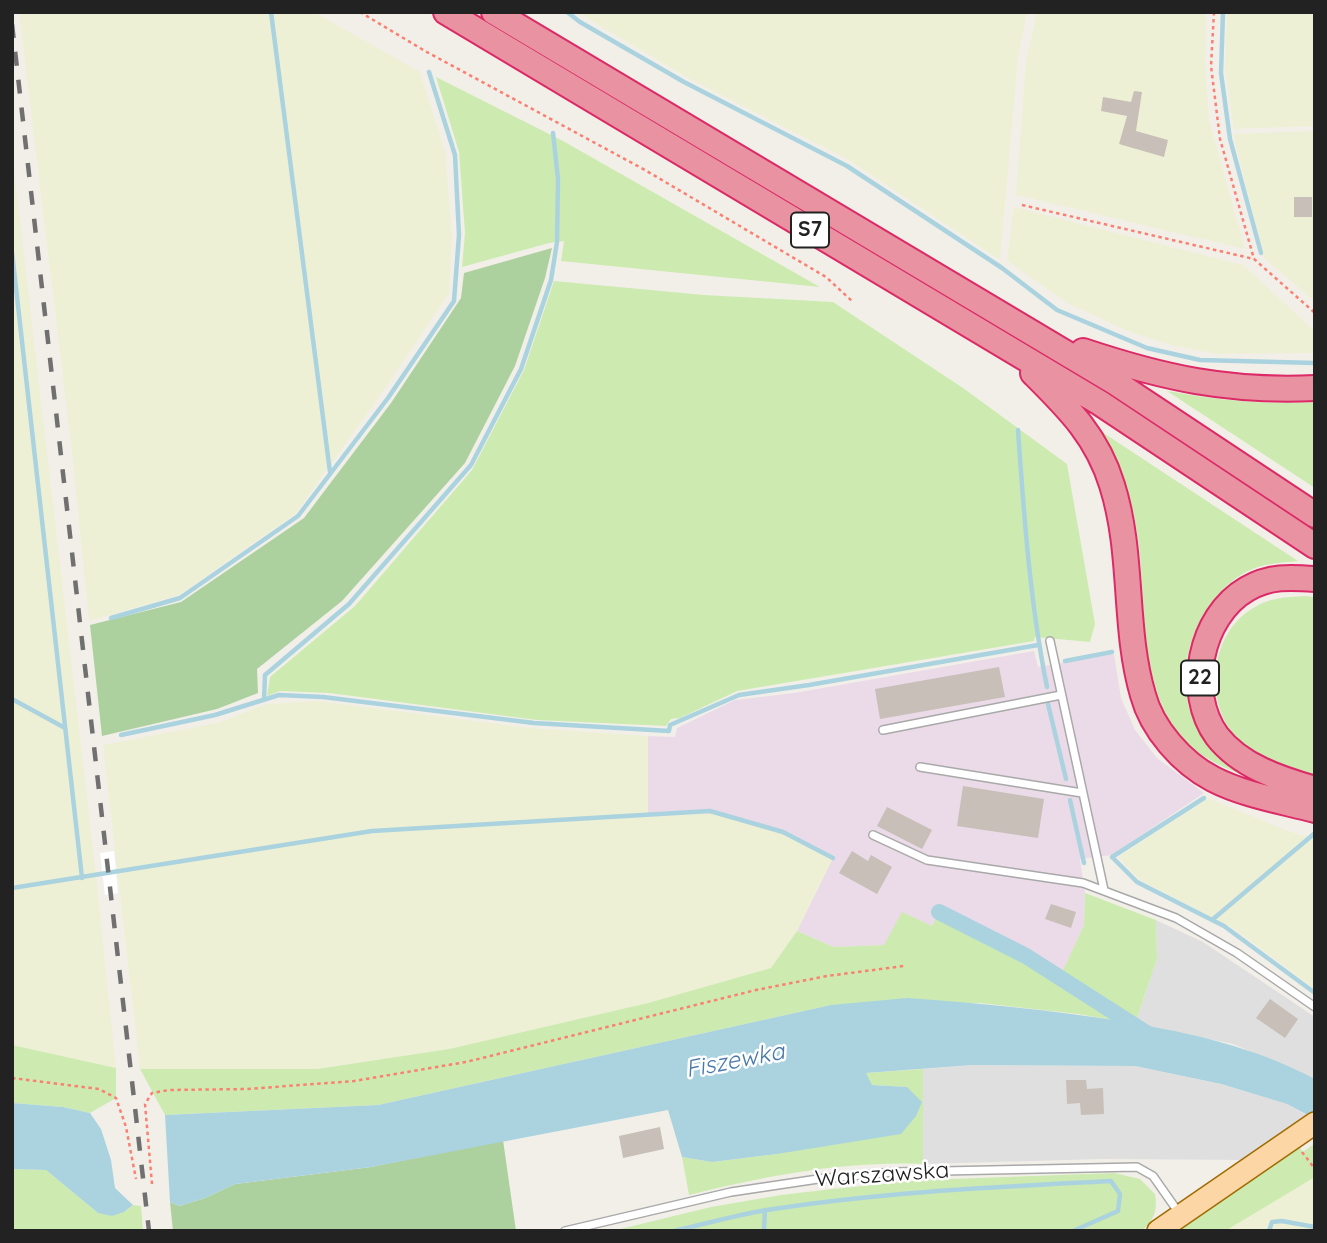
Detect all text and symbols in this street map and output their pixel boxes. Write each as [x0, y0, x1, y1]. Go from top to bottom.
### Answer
road number: S7 [791, 212, 829, 247]
road number: 22 [1181, 660, 1219, 696]
water label: Fiszewka [683, 1037, 787, 1085]
street label: Warszawska [814, 1157, 950, 1193]

